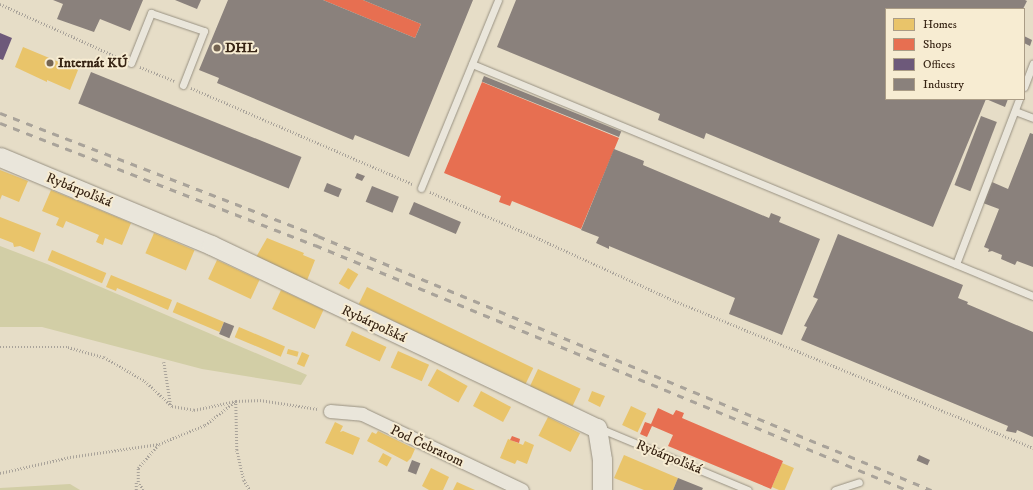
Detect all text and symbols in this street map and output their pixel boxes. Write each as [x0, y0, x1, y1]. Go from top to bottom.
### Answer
legend [885, 8, 1025, 100]
text: Homes [923, 17, 957, 32]
text: Shops [923, 37, 951, 52]
place label: DHL [225, 40, 257, 56]
marker: DHL [212, 43, 222, 53]
place label: Internát KÚ [58, 55, 128, 71]
text: Offices [923, 57, 955, 72]
marker: Internát KÚ [45, 58, 55, 68]
text: Industry [923, 77, 964, 92]
street label: Rybárpoľská [44, 169, 114, 211]
street label: Rybárpoľská [339, 302, 409, 346]
street label: Pod Čebratom [388, 422, 466, 470]
street label: Rybárpoľská [634, 436, 704, 478]

